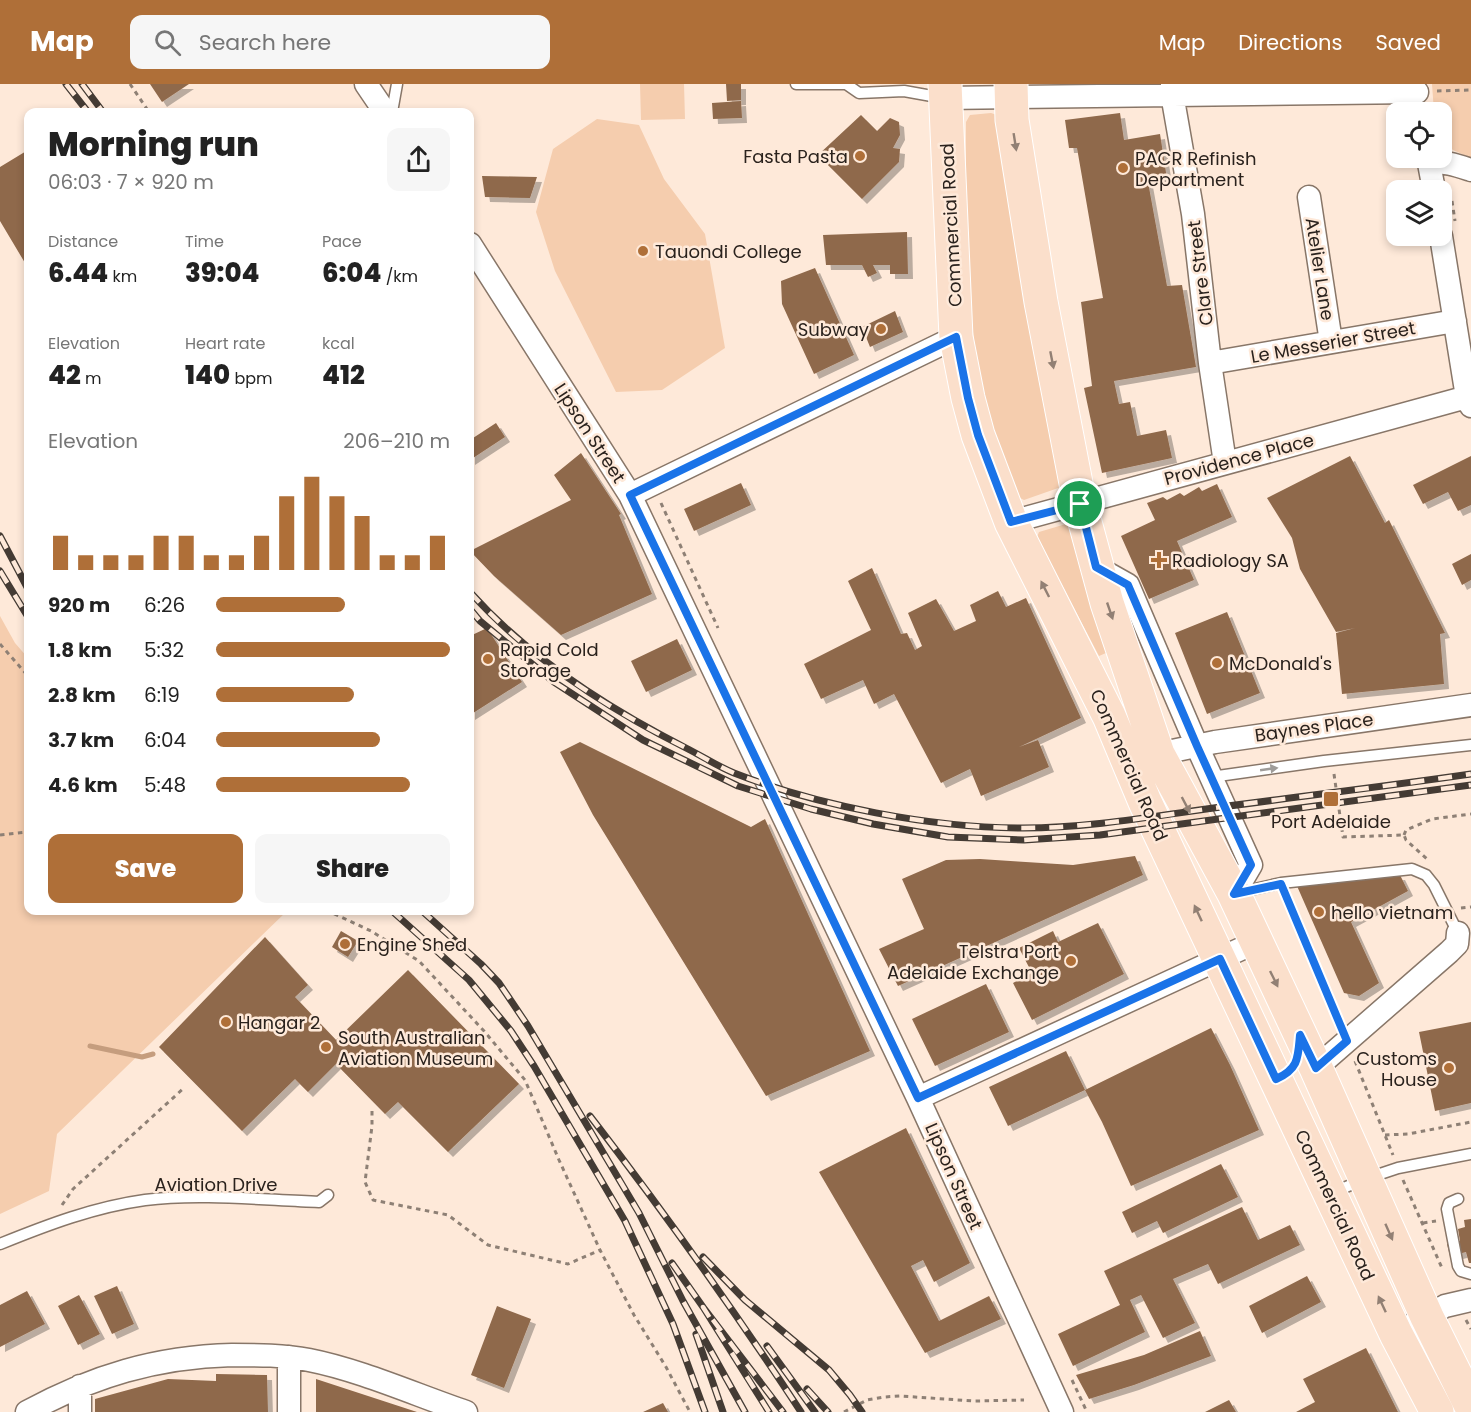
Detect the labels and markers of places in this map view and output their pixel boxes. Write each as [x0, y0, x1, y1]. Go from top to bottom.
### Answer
place label: Fasta Pasta [743, 144, 848, 169]
place label: PACR Refinish Department [1135, 146, 1257, 192]
marker: Fasta Pasta [853, 149, 867, 163]
marker: PACR Refinish Department [1116, 161, 1130, 175]
place label: Tauondi College [655, 239, 802, 264]
marker: Tauondi College [636, 244, 650, 258]
place label: Subway [798, 317, 869, 342]
marker: Subway [874, 322, 888, 336]
pin [1054, 478, 1105, 529]
place label: Radiology SA [1172, 548, 1289, 573]
marker: Radiology SA [1150, 551, 1168, 569]
place label: Rapid Cold Storage [500, 637, 599, 683]
place label: McDonald's [1229, 651, 1332, 676]
marker: Rapid Cold Storage [481, 652, 495, 666]
marker: McDonald's [1210, 656, 1224, 670]
marker: Port Adelaide [1322, 790, 1340, 808]
place label: Port Adelaide [1271, 809, 1391, 834]
place label: hello vietnam [1331, 900, 1453, 925]
marker: hello vietnam [1312, 905, 1326, 919]
place label: Engine Shed [357, 932, 467, 957]
marker: Engine Shed [338, 937, 352, 951]
place label: Telstra Port Adelaide Exchange [887, 939, 1059, 985]
marker: Telstra Port Adelaide Exchange [1064, 954, 1078, 968]
place label: Hangar 2 [238, 1010, 320, 1035]
marker: Hangar 2 [219, 1015, 233, 1029]
place label: South Australian Aviation Museum [338, 1025, 493, 1071]
marker: South Australian Aviation Museum [319, 1040, 333, 1054]
place label: Customs House [1356, 1046, 1437, 1092]
marker: Customs House [1442, 1061, 1456, 1075]

